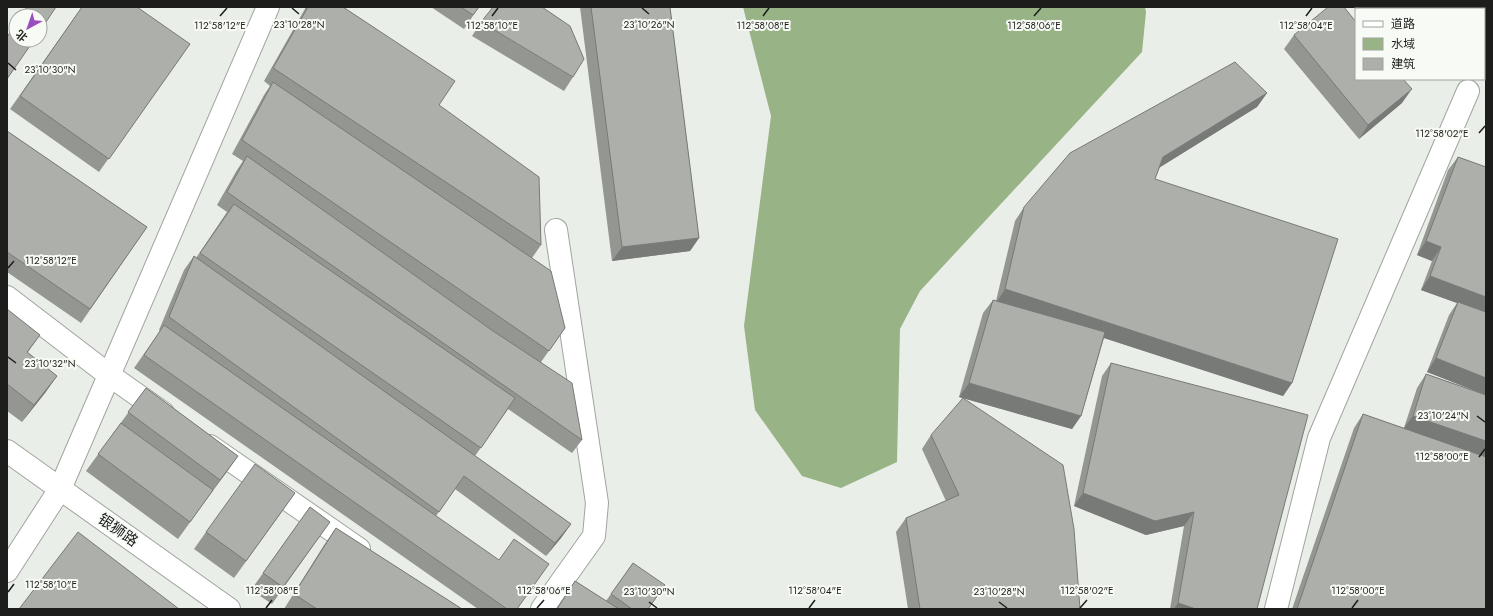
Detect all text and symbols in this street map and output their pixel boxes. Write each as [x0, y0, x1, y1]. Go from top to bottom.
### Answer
north arrow [8, 8, 48, 48]
legend [1355, 8, 1485, 80]
text: 道路 [1391, 15, 1415, 33]
text: 23°10'28"N [274, 17, 324, 32]
text: 23°10'26"N [623, 17, 675, 32]
text: 112°58'12"E [194, 18, 246, 33]
text: 112°58'10"E [466, 18, 518, 33]
text: 112°58'08"E [736, 18, 790, 33]
text: 112°58'06"E [1007, 18, 1061, 33]
text: 112°58'04"E [1279, 18, 1333, 33]
text: 北 [12, 26, 31, 45]
text: 水域 [1391, 35, 1415, 53]
text: 建筑 [1391, 55, 1415, 73]
text: 23°10'30"N [24, 62, 76, 77]
text: 112°58'02"E [1415, 126, 1469, 141]
text: 112°58'12"E [25, 253, 77, 268]
text: 23°10'32"N [25, 356, 75, 371]
text: 23°10'24"N [1417, 408, 1469, 423]
text: 112°58'00"E [1415, 449, 1469, 464]
street label: 银狮路 [93, 508, 143, 552]
text: 112°58'10"E [25, 577, 77, 592]
text: 112°58'08"E [245, 583, 299, 598]
text: 112°58'06"E [517, 583, 571, 598]
text: 112°58'04"E [788, 583, 842, 598]
text: 112°58'02"E [1060, 583, 1114, 598]
text: 112°58'00"E [1331, 583, 1385, 598]
text: 23°10'30"N [623, 584, 675, 599]
text: 23°10'28"N [974, 584, 1024, 599]

